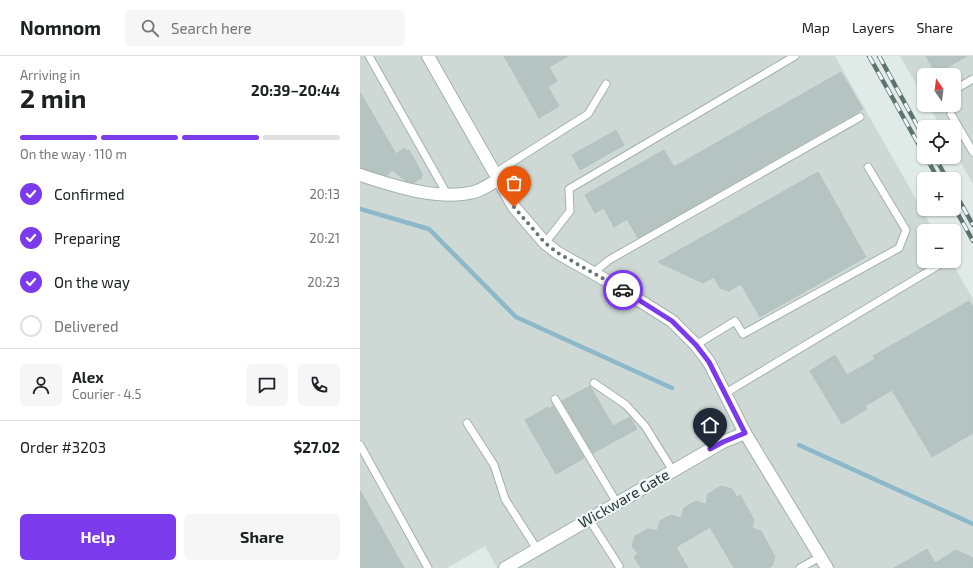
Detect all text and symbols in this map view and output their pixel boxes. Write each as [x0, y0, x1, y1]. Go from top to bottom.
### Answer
search box [125, 10, 405, 46]
text: Nomnom [20, 16, 101, 39]
icon: search [139, 17, 161, 39]
text: Search here [171, 19, 252, 37]
text: Map [802, 19, 830, 36]
text: Layers [852, 19, 894, 36]
text: Share [916, 19, 953, 36]
text: Arriving in [20, 67, 80, 83]
north arrow [917, 68, 961, 112]
map controls [917, 68, 961, 268]
text: 20:39–20:44 [251, 81, 340, 99]
text: 2 min [20, 82, 86, 113]
button: locate [917, 120, 961, 164]
text: On the way · 110 m [20, 146, 127, 162]
pin [497, 166, 531, 207]
icon: bag [503, 172, 525, 194]
button: + [917, 172, 961, 216]
icon: check [20, 183, 42, 205]
text: Confirmed [54, 185, 125, 203]
text: 20:13 [309, 186, 340, 202]
button: − [917, 224, 961, 268]
icon: check [20, 227, 42, 249]
text: Preparing [54, 229, 120, 247]
text: 20:21 [309, 230, 340, 246]
courier [603, 270, 643, 310]
icon: check [20, 271, 42, 293]
text: On the way [54, 273, 130, 291]
text: 20:23 [307, 274, 340, 290]
icon: car [612, 279, 634, 301]
text: Delivered [54, 317, 119, 335]
button: person [20, 364, 62, 406]
button: chat [246, 364, 288, 406]
button: phone [298, 364, 340, 406]
text: Alex [72, 368, 104, 386]
text: Courier · 4.5 [72, 386, 141, 402]
pin [693, 408, 727, 449]
icon: home [699, 414, 721, 436]
text: Order #3203 [20, 438, 106, 456]
text: $27.02 [293, 438, 340, 456]
street label: Wickware Gate [575, 465, 672, 531]
button: Help [20, 514, 176, 560]
button: Share [184, 514, 340, 560]

